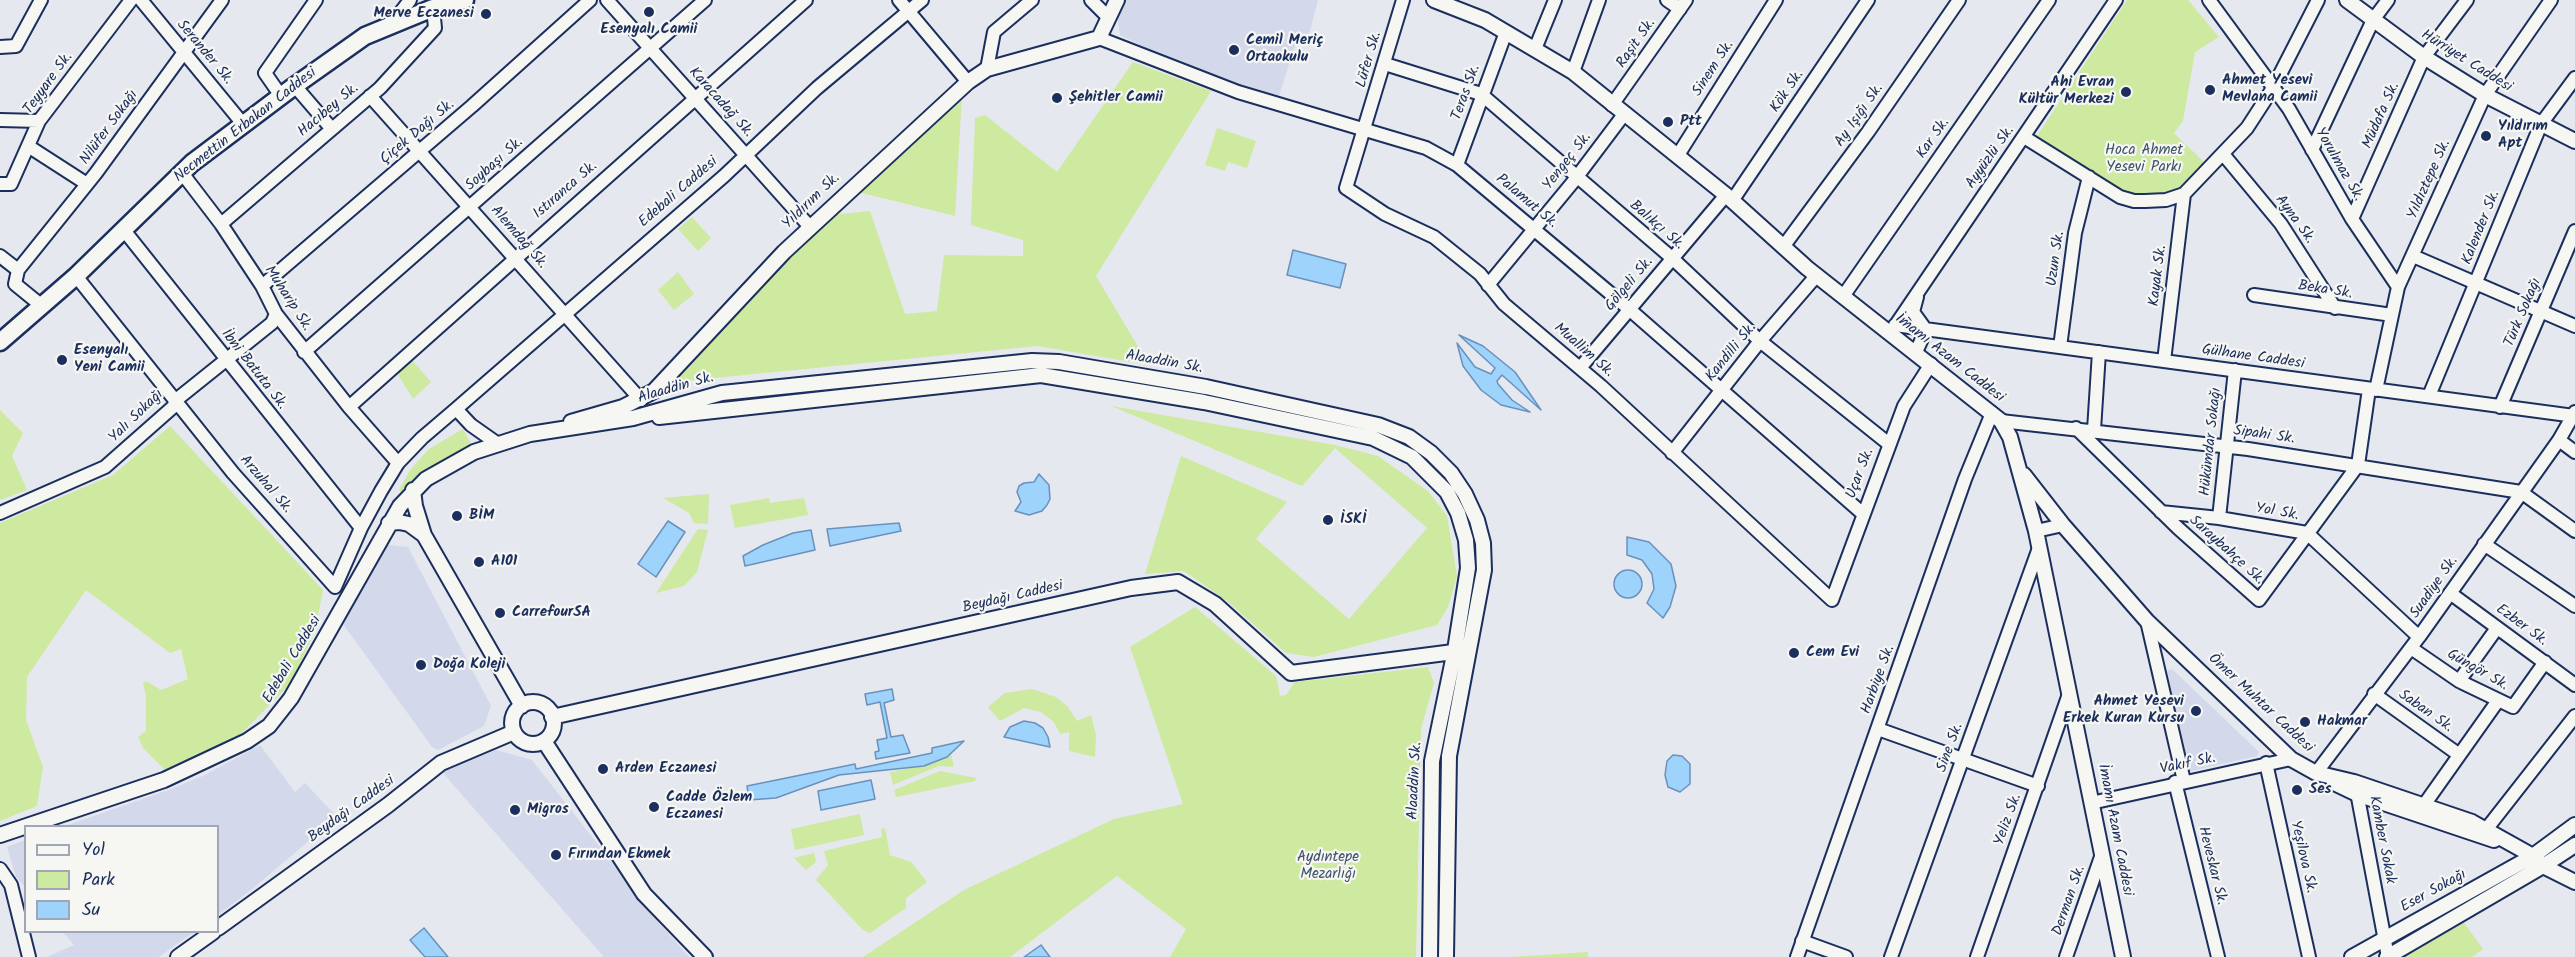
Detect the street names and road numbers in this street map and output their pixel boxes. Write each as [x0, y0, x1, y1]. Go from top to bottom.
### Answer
street label: Raşit Sk. [1614, 16, 1660, 72]
street label: Serander Sk. [172, 17, 236, 89]
street label: Hürriyet Caddesi [2417, 27, 2515, 97]
street label: Lüfer Sk. [1353, 30, 1387, 90]
street label: Sinem Sk. [1689, 38, 1739, 100]
street label: Teyyare Sk. [21, 50, 77, 118]
street label: Teras Sk. [1449, 63, 1485, 123]
street label: Karacadağ Sk. [684, 64, 756, 142]
street label: Necmettin Erbakan Caddesi [171, 65, 321, 187]
street label: Kök Sk. [1767, 67, 1809, 117]
street label: Hacıbey Sk. [295, 80, 363, 142]
street label: Müdafa Sk. [2359, 80, 2405, 152]
street label: Ay Işığı Sk. [1832, 81, 1888, 151]
street label: Nilüfer Sokağı [77, 87, 143, 169]
street label: Çiçek Dağı Sk. [377, 97, 459, 169]
street label: Kar Sk. [1914, 115, 1954, 163]
street label: Ayyüzlü Sk. [1963, 123, 2019, 193]
street label: Yorulmaz Sk. [2310, 125, 2366, 205]
street label: Yengeç Sk. [1540, 129, 1596, 195]
street label: Soybaşı Sk. [462, 134, 528, 196]
street label: Yıldıztepe Sk. [2404, 137, 2456, 223]
street label: Edebali Caddesi [636, 154, 722, 232]
street label: Istıranca Sk. [530, 158, 602, 224]
street label: Yıldırım Sk. [780, 170, 844, 234]
street label: Palamut Sk. [1491, 171, 1561, 233]
street label: Kalender Sk. [2459, 188, 2505, 268]
street label: Ayna Sk. [2270, 192, 2318, 248]
street label: Balıkçı Sk. [1625, 197, 1687, 255]
street label: Alemdağ Sk. [486, 203, 550, 273]
street label: Uzun Sk. [2044, 230, 2070, 288]
street label: Kayak Sk. [2146, 244, 2172, 308]
street label: Gölgeli Sk. [1602, 254, 1658, 316]
street label: Muharip Sk. [259, 263, 315, 335]
street label: Türk Sokağı [2501, 276, 2547, 350]
street label: Beka Sk. [2296, 278, 2354, 304]
street label: İmamı Azam Caddesi [1891, 311, 2007, 407]
street label: Muallim Sk. [1549, 320, 1617, 382]
street label: Kandilli Sk. [1703, 320, 1761, 386]
street label: İbni Batuta Sk. [216, 326, 290, 414]
street label: Gülhane Caddesi [2200, 342, 2306, 374]
street label: Alaaddin Sk. [1124, 347, 1204, 379]
street label: Alaaddin Sk. [636, 370, 716, 408]
street label: Yalı Sokağı [106, 387, 168, 447]
street label: Hükümdar Sokağı [2197, 387, 2227, 497]
street label: Sipahi Sk. [2232, 423, 2296, 449]
street label: Uçar Sk. [1843, 446, 1879, 502]
street label: Arzuhal Sk. [235, 452, 295, 518]
street label: Yol Sk. [2254, 500, 2300, 526]
street label: Saraybahçe Sk. [2185, 513, 2267, 589]
street label: Suadiye Sk. [2407, 554, 2463, 622]
street label: Beydağı Caddesi [961, 578, 1065, 618]
street label: Ezber Sk. [2492, 601, 2550, 651]
street label: Edebali Caddesi [260, 613, 326, 707]
street label: Harbiye Sk. [1858, 643, 1900, 717]
street label: Güngör Sk. [2443, 646, 2511, 696]
street label: Ömer Muhtar Caddesi [2204, 651, 2316, 757]
street label: Saban Sk. [2394, 687, 2456, 737]
street label: Sine Sk. [1934, 721, 1968, 775]
street label: Alaaddin Sk. [1405, 742, 1427, 820]
street label: Vakıf Sk. [2159, 750, 2217, 780]
street label: İmamı Azam Caddesi [2092, 763, 2136, 897]
street label: Beydağı Caddesi [305, 773, 399, 847]
street label: Yeliz Sk. [1991, 792, 2027, 848]
street label: Kamber Sokak [2364, 794, 2398, 886]
street label: Yeşilova Sk. [2285, 819, 2319, 895]
street label: Heveskar Sk. [2193, 825, 2229, 907]
street label: Derman Sk. [2050, 864, 2090, 938]
street label: Eser Sokağı [2398, 867, 2470, 917]

